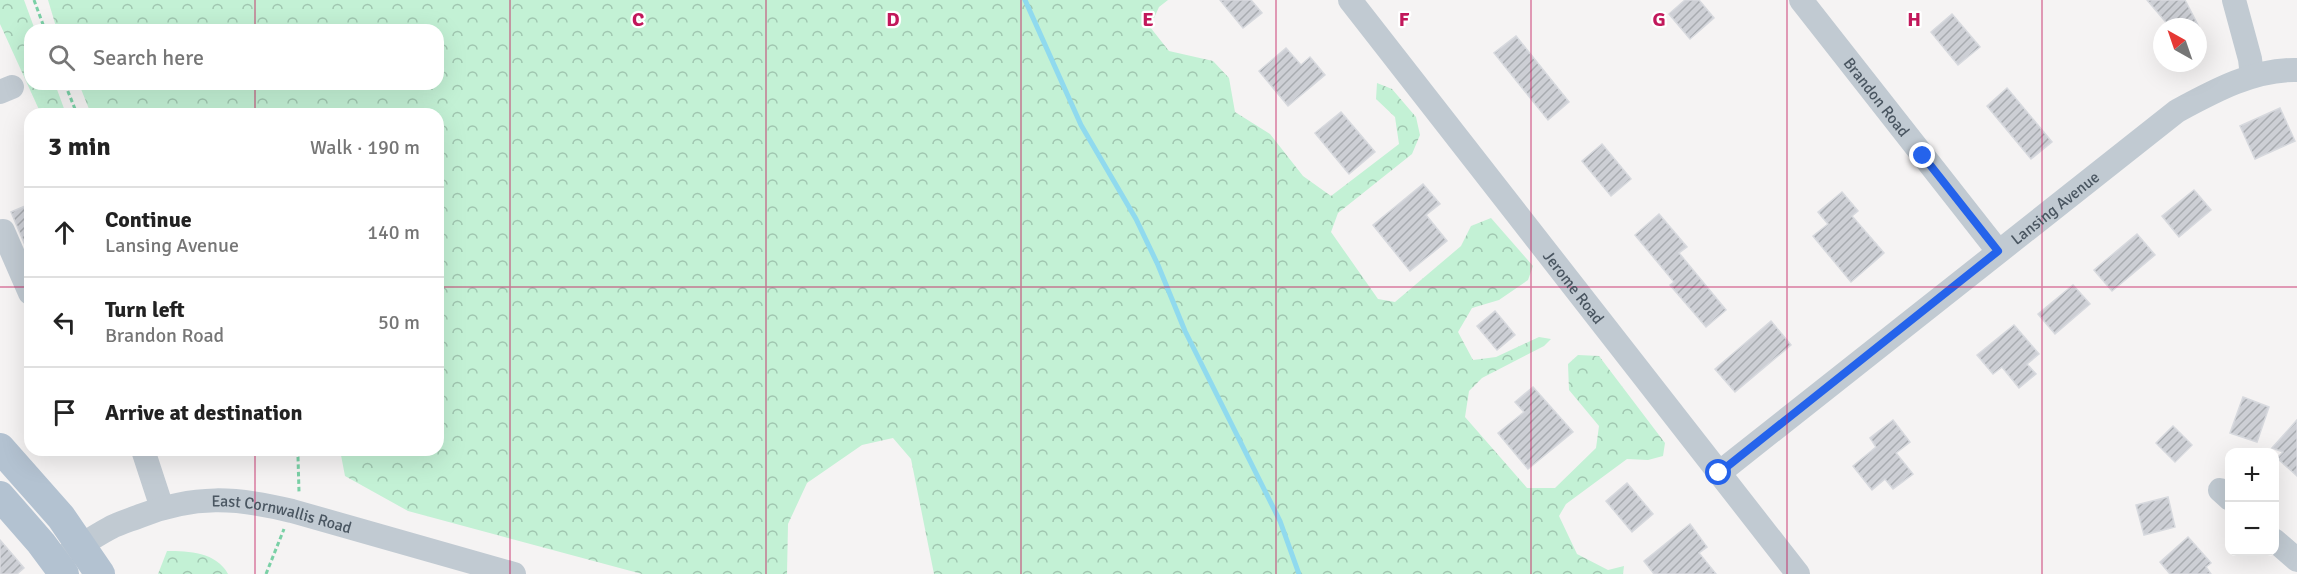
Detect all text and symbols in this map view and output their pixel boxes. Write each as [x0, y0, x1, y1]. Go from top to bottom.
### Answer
text: C [632, 7, 644, 32]
text: D [886, 7, 900, 32]
text: E [1142, 7, 1154, 32]
text: F [1399, 7, 1410, 32]
text: G [1652, 7, 1666, 32]
text: H [1907, 7, 1921, 32]
north arrow [2153, 18, 2207, 72]
search box [24, 24, 444, 90]
icon: search [45, 41, 78, 74]
text: Search here [93, 44, 204, 71]
street label: Brandon Road [1839, 54, 1913, 141]
text: 3 min [48, 131, 111, 163]
text: Walk · 190 m [310, 135, 420, 160]
route end [1909, 142, 1935, 168]
street label: Lansing Avenue [2007, 167, 2104, 249]
text: Continue [105, 206, 192, 233]
icon: ahead [48, 216, 81, 249]
text: 140 m [367, 220, 420, 245]
text: Lansing Avenue [105, 233, 239, 258]
street label: Jerome Road [1538, 247, 1608, 328]
text: Turn left [105, 296, 185, 323]
icon: left [48, 306, 81, 339]
text: 50 m [378, 310, 420, 335]
text: Brandon Road [105, 323, 224, 348]
icon: arrive [48, 396, 81, 429]
text: Arrive at destination [105, 399, 302, 426]
map controls [2225, 448, 2279, 556]
button: + [2225, 448, 2279, 502]
route start [1705, 459, 1731, 485]
street label: East Cornwallis Road [211, 491, 354, 538]
button: − [2225, 502, 2279, 556]

